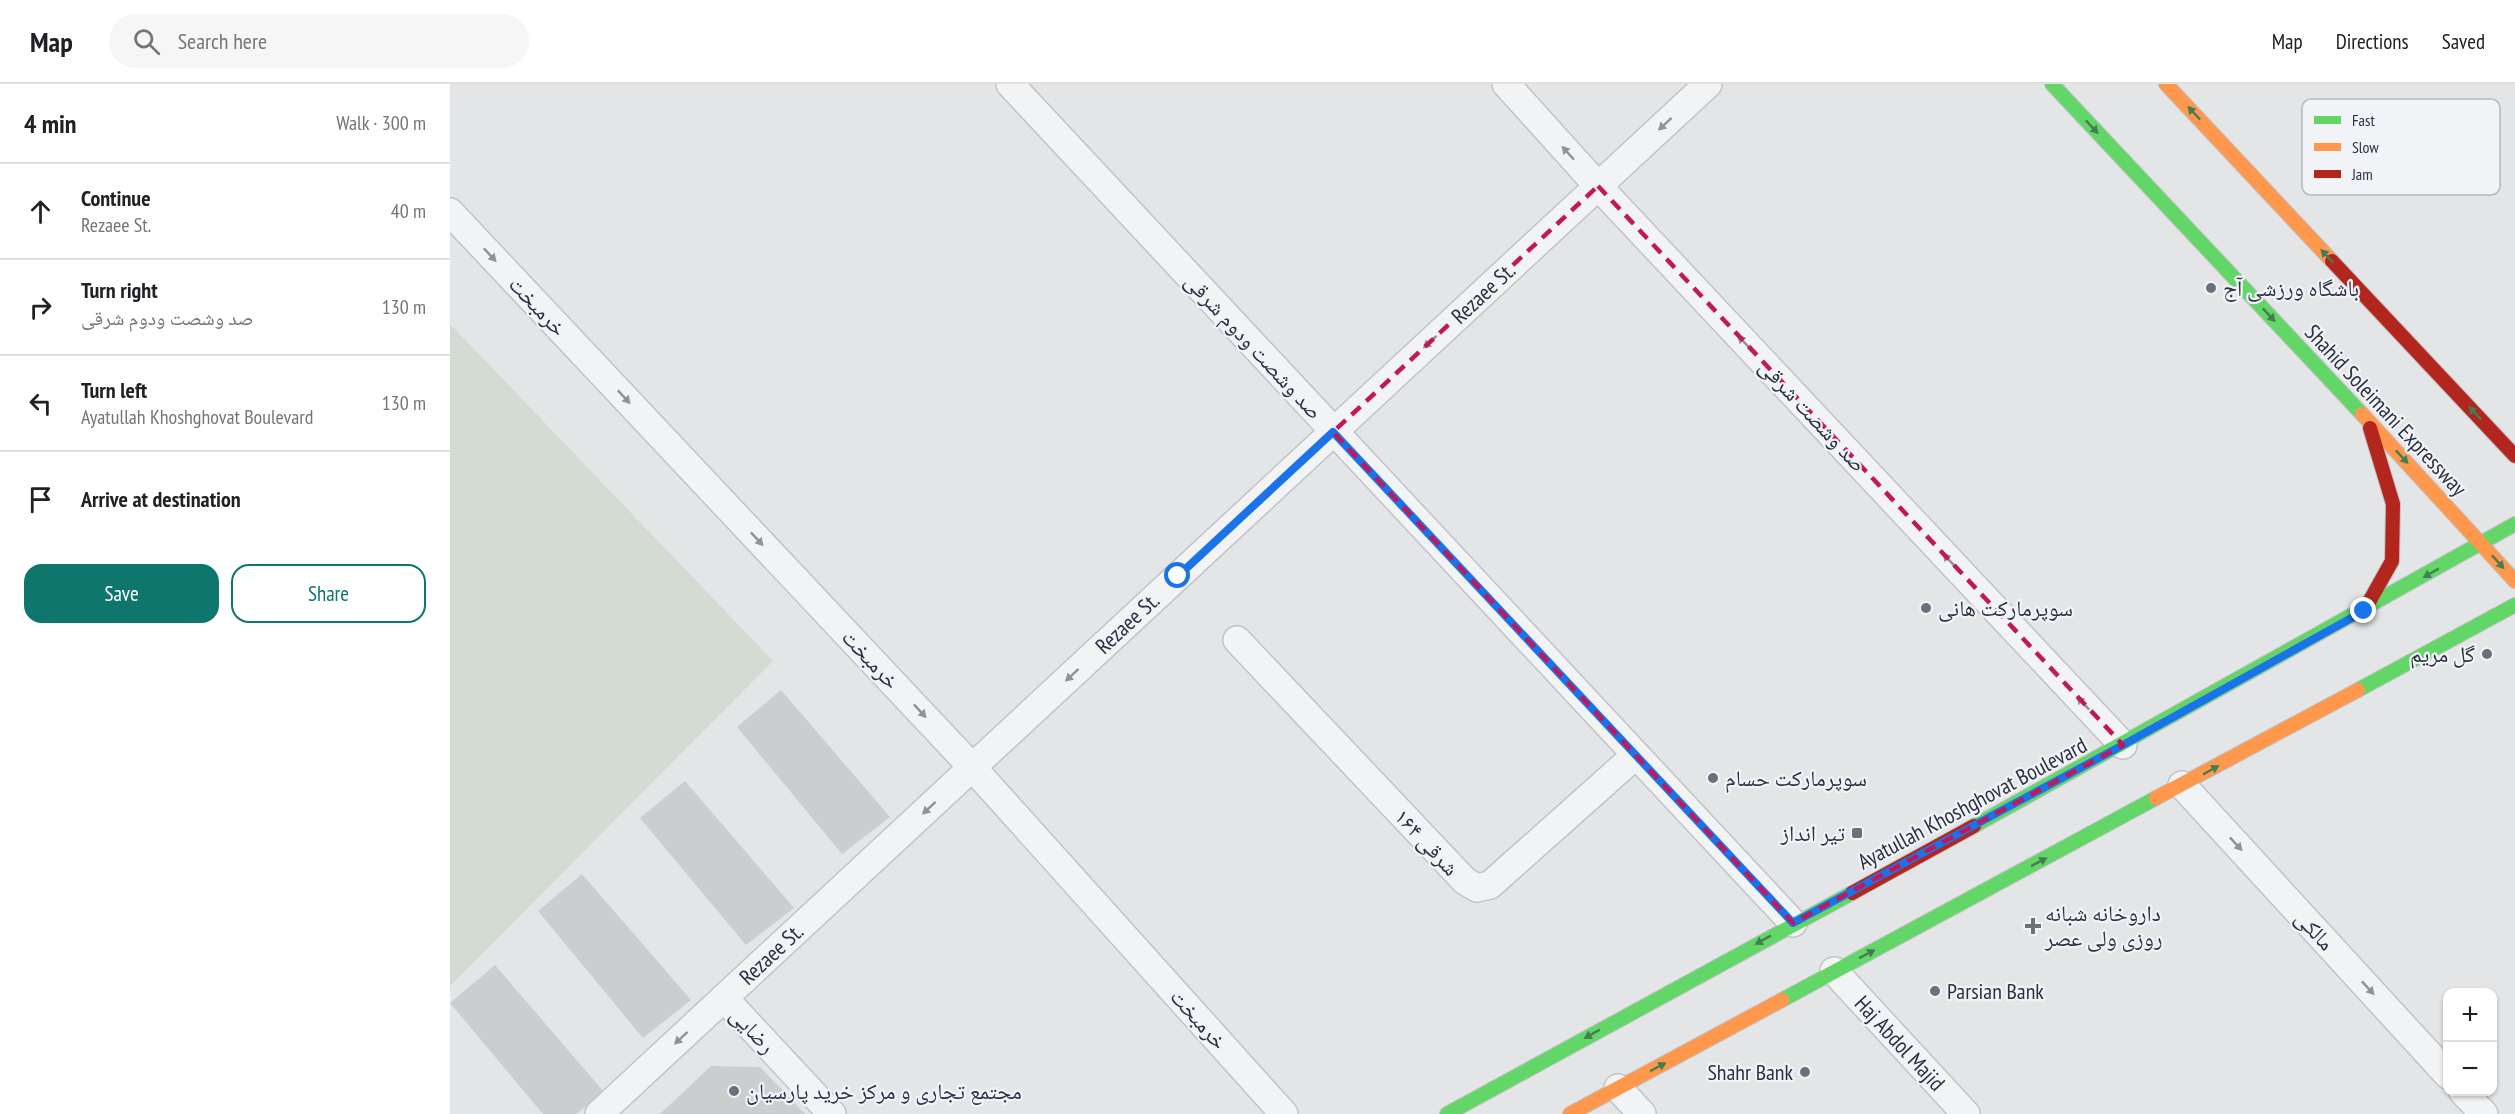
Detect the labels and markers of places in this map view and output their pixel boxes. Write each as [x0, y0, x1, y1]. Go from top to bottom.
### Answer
place label: باشگاه ورزشی آج [2223, 274, 2359, 302]
marker: باشگاه ورزشی آج [2204, 281, 2218, 295]
place label: سوپرمارکت هانی [1938, 594, 2073, 622]
marker: سوپرمارکت هانی [1919, 601, 1933, 615]
place label: گل مریم [2410, 640, 2475, 669]
marker: گل مریم [2480, 647, 2494, 661]
place label: سوپرمارکت حسام [1725, 764, 1867, 793]
marker: سوپرمارکت حسام [1706, 771, 1720, 785]
place label: تیر انداز [1780, 819, 1846, 847]
marker: تیر انداز [1850, 826, 1864, 840]
place label: داروخانه شبانه روزی ولی عصر [2044, 899, 2162, 952]
marker: داروخانه شبانه روزی ولی عصر [2026, 919, 2040, 933]
place label: Parsian Bank [1947, 977, 2044, 1005]
marker: Parsian Bank [1928, 984, 1942, 998]
place label: Shahr Bank [1707, 1058, 1793, 1086]
marker: Shahr Bank [1798, 1065, 1812, 1079]
place label: مجتمع تجاری و مرکز خرید پارسیان [746, 1077, 1022, 1105]
marker: مجتمع تجاری و مرکز خرید پارسیان [727, 1084, 741, 1098]

